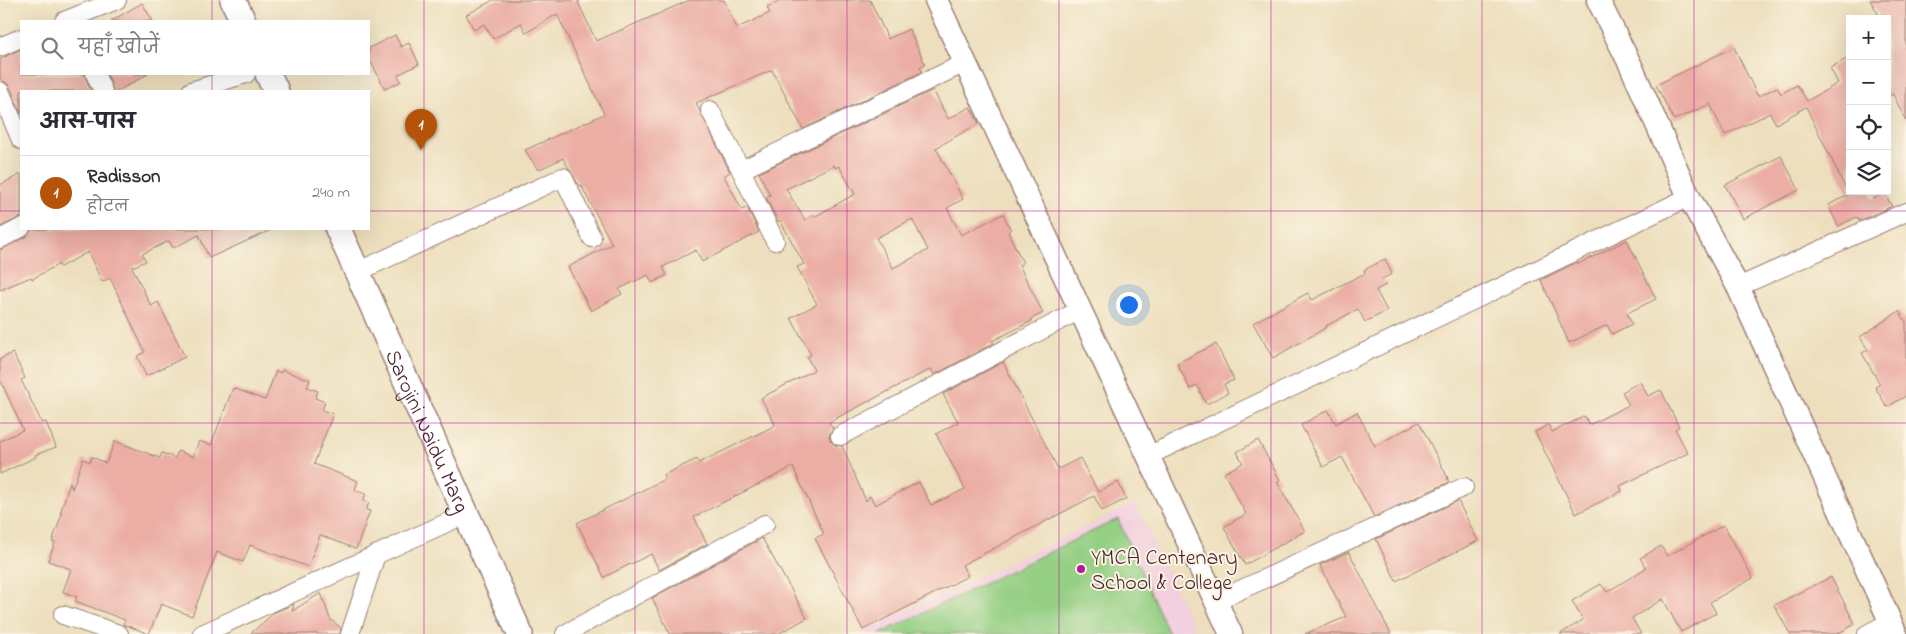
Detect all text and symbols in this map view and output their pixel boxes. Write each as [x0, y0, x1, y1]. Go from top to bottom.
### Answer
map controls [1846, 15, 1891, 195]
button: + [1846, 15, 1891, 60]
search box [20, 20, 370, 75]
icon: search [38, 34, 66, 62]
text: यहाँ खोजें [78, 35, 160, 62]
button: − [1846, 60, 1891, 105]
button: locate [1846, 105, 1891, 150]
text: आस-पास [40, 108, 135, 138]
pin: 1 [405, 109, 437, 150]
button: layers [1846, 150, 1891, 195]
text: Radisson [87, 164, 160, 191]
text: 1 [53, 181, 59, 205]
text: 240 m [312, 181, 350, 205]
text: होटल [87, 195, 129, 219]
your location [1116, 292, 1142, 318]
street label: Sarojini Naidu Marg [375, 345, 476, 519]
place label: YMCA Centenary School & College [1091, 543, 1237, 601]
marker: YMCA Centenary School & College [1075, 563, 1087, 575]

